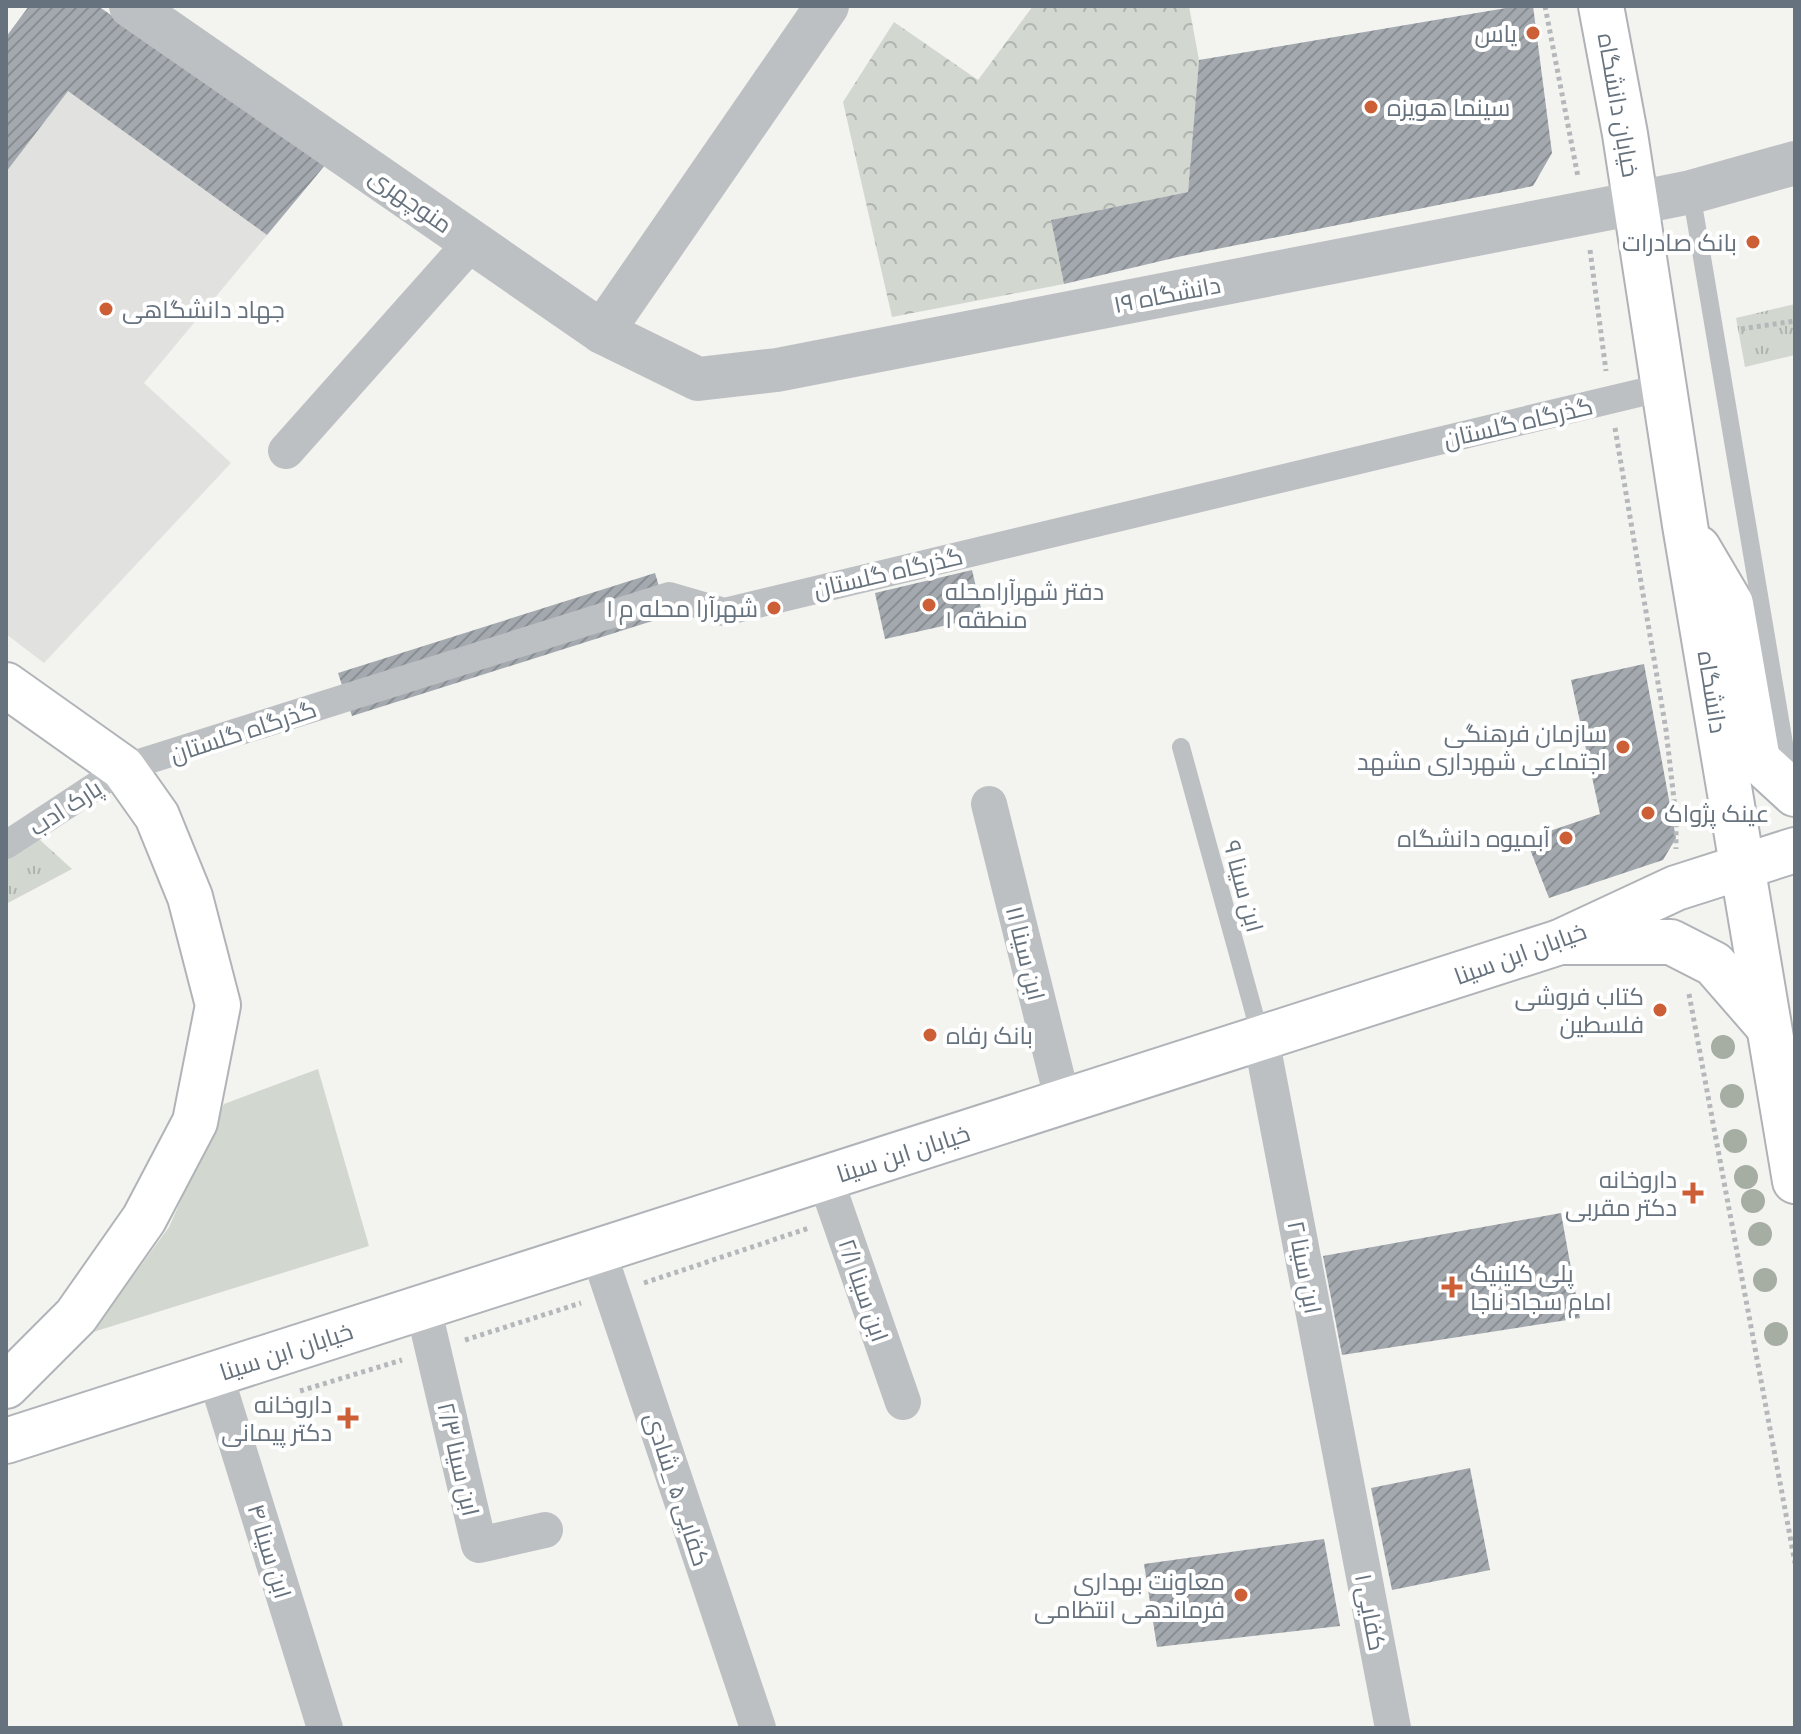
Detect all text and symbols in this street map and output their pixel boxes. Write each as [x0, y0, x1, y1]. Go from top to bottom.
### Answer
place label: یاس [1474, 17, 1518, 49]
marker: یاس [1524, 24, 1542, 42]
street label: خیابان دانشگاه [1591, 31, 1647, 179]
place label: سینما هویزه [1387, 91, 1510, 123]
marker: سینما هویزه [1362, 98, 1380, 116]
street label: منوچهری [363, 160, 459, 241]
place label: بانک صادرات [1622, 226, 1737, 258]
marker: بانک صادرات [1744, 233, 1762, 251]
street label: دانشگاه ۱۹ [1111, 268, 1223, 320]
place label: جهاد دانشگاهی [122, 293, 285, 325]
marker: جهاد دانشگاهی [97, 300, 115, 318]
street label: گذرگاه گلستان [1440, 389, 1596, 455]
street label: گذرگاه گلستان [810, 539, 966, 605]
place label: دفتر شهرآرامحله منطقه ۱ [945, 575, 1104, 635]
place label: شهرآرا محله م ۱ [606, 592, 758, 625]
marker: دفتر شهرآرامحله منطقه ۱ [920, 596, 938, 614]
marker: شهرآرا محله م ۱ [765, 599, 783, 617]
street label: دانشگاه [1691, 648, 1735, 736]
street label: گذرگاه گلستان [166, 692, 320, 770]
place label: سازمان فرهنگی اجتماعی شهرداری مشهد [1357, 717, 1607, 777]
marker: سازمان فرهنگی اجتماعی شهرداری مشهد [1614, 738, 1632, 756]
street label: پارک ادب [22, 771, 109, 843]
place label: عینک پژواک [1664, 797, 1769, 830]
marker: عینک پژواک [1639, 804, 1657, 822]
place label: آبمیوه دانشگاه [1397, 822, 1551, 854]
marker: آبمیوه دانشگاه [1557, 829, 1575, 847]
street label: ابن سینا ۹ [1216, 836, 1272, 936]
street label: ابن سینا ۱۱ [999, 902, 1053, 1004]
street label: خیابان ابن سینا [1449, 914, 1591, 992]
place label: کتاب فروشی فلسطین [1515, 980, 1644, 1040]
marker: کتاب فروشی فلسطین [1651, 1001, 1669, 1019]
place label: بانک رفاه [946, 1019, 1033, 1051]
marker: بانک رفاه [921, 1026, 939, 1044]
street label: خیابان ابن سینا [832, 1116, 974, 1190]
place label: داروخانه دکتر مقربی [1565, 1163, 1677, 1223]
marker: داروخانه دکتر مقربی [1684, 1184, 1702, 1202]
street label: ابن سینا ۲ [1280, 1218, 1330, 1316]
street label: ابن سینا ۲/۱ [831, 1234, 897, 1346]
place label: پلی کلینیک امام سجاد ناجا [1470, 1257, 1612, 1318]
marker: پلی کلینیک امام سجاد ناجا [1441, 1276, 1463, 1298]
street label: خیابان ابن سینا [215, 1314, 357, 1388]
place label: داروخانه دکتر پیمانی [221, 1388, 332, 1449]
street label: ابن سینا ۲/۳ [430, 1399, 488, 1519]
street label: کفایی ۵ _شادی [638, 1408, 718, 1570]
marker: داروخانه دکتر پیمانی [339, 1409, 357, 1427]
street label: ابن سینا ۴ [240, 1500, 300, 1602]
place label: معاونت بهداری فرماندهی انتظامی [1034, 1565, 1225, 1625]
street label: کفایی ۱ [1348, 1571, 1394, 1653]
marker: معاونت بهداری فرماندهی انتظامی [1232, 1586, 1250, 1604]

